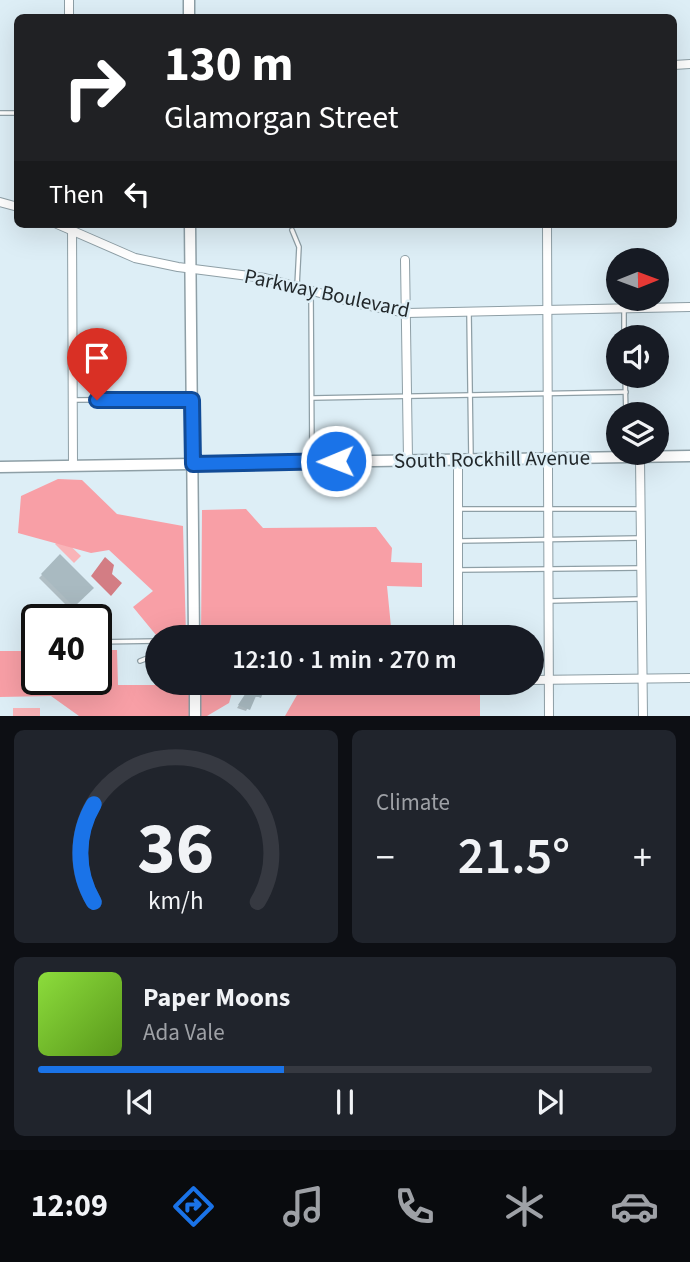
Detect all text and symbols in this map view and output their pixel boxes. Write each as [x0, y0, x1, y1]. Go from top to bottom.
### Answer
text: 130 m [164, 30, 293, 100]
icon: right [49, 42, 140, 133]
text: Glamorgan Street [164, 95, 399, 141]
icon: left [118, 175, 156, 213]
text: Then [49, 176, 104, 213]
north arrow [606, 248, 668, 312]
map controls [606, 248, 669, 465]
street label: Parkway Boulevard [241, 261, 413, 325]
button: sound [606, 325, 669, 388]
pin [67, 328, 127, 400]
icon: arrive [78, 339, 116, 377]
button: layers [606, 402, 669, 465]
position arrow [299, 424, 373, 498]
street label: South Rockhill Avenue [394, 442, 590, 476]
speed limit sign: 40 [21, 604, 112, 695]
text: 12:10 · 1 min · 270 m [232, 641, 457, 678]
text: Climate [376, 786, 450, 819]
text: 36 [138, 798, 214, 902]
text: 21.5° [458, 820, 570, 894]
text: − [376, 831, 395, 885]
text: + [633, 831, 652, 885]
text: km/h [148, 883, 204, 919]
text: Paper Moons [143, 979, 290, 1016]
text: Ada Vale [143, 1016, 225, 1049]
icon: previous [121, 1083, 159, 1121]
icon: pause [326, 1083, 364, 1121]
icon: next [531, 1083, 569, 1121]
icon: directions [169, 1182, 218, 1231]
icon: music [279, 1182, 328, 1231]
icon: phone [390, 1182, 439, 1231]
icon: climate [500, 1182, 549, 1231]
icon: car [610, 1182, 659, 1231]
text: 12:09 [31, 1183, 108, 1229]

